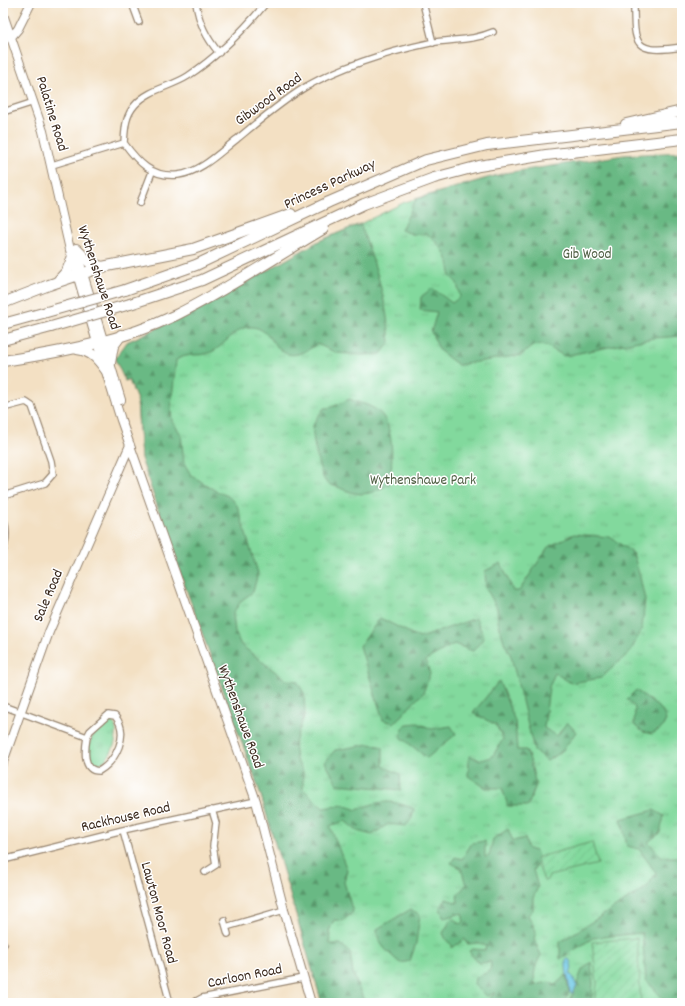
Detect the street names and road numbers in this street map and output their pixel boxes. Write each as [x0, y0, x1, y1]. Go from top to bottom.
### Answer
street label: Gibwood Road [231, 68, 307, 132]
street label: Palatine Road [29, 74, 73, 154]
street label: Princess Parkway [280, 154, 380, 216]
street label: Wythenshawe Road [71, 223, 125, 333]
street label: Sale Road [28, 566, 70, 626]
street label: Wythenshawe Road [211, 662, 269, 772]
street label: Rackhouse Road [79, 797, 173, 839]
street label: Lawton Moor Road [134, 860, 182, 966]
street label: Carloon Road [206, 959, 284, 995]

